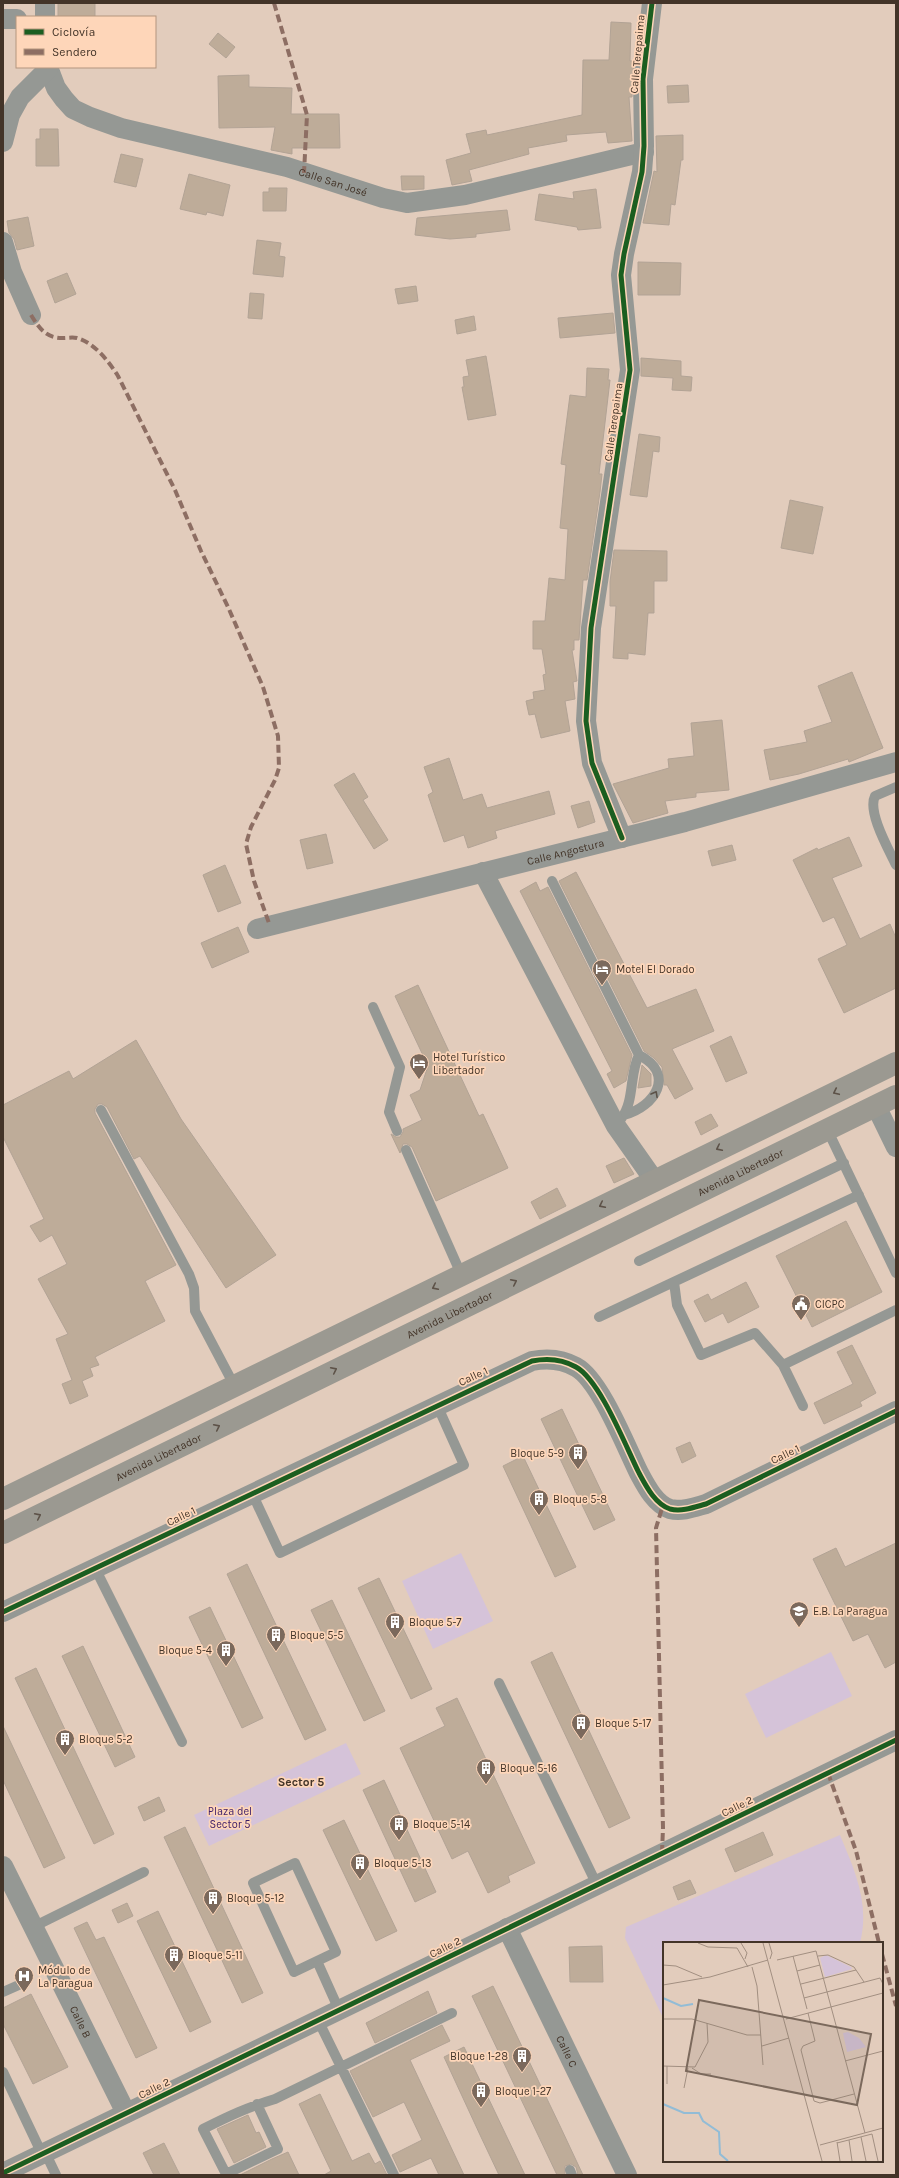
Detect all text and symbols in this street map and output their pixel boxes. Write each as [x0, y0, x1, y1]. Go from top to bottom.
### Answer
street label: Calle Terepaima [628, 14, 647, 94]
legend [16, 16, 156, 68]
text: Ciclovía [52, 25, 95, 39]
text: Sendero [52, 45, 97, 59]
street label: Calle San José [297, 165, 369, 200]
street label: Calle Terepaima [602, 382, 625, 462]
street label: Calle Angostura [526, 836, 606, 868]
hotel icon: Motel El Dorado [591, 958, 613, 986]
place label: Motel El Dorado [616, 963, 695, 976]
place label: Hotel Turístico Libertador [433, 1051, 505, 1077]
hotel icon: Hotel Turístico Libertador [408, 1052, 430, 1080]
one-way arrow [832, 1087, 840, 1095]
one-way arrow [650, 1091, 658, 1098]
one-way arrow [715, 1144, 723, 1151]
street label: Avenida Libertador [696, 1146, 786, 1199]
one-way arrow [599, 1201, 606, 1208]
one-way arrow [509, 1279, 517, 1287]
one-way arrow [431, 1282, 439, 1290]
street label: Avenida Libertador [405, 1289, 495, 1341]
public building icon: CICPC [790, 1293, 812, 1321]
place label: CICPC [815, 1298, 845, 1311]
street label: Calle 1 [456, 1364, 490, 1389]
one-way arrow [330, 1367, 337, 1375]
one-way arrow [213, 1424, 221, 1432]
street label: Avenida Libertador [114, 1431, 204, 1484]
building icon: Bloque 5-9 [567, 1442, 589, 1470]
street label: Calle 1 [769, 1442, 802, 1467]
place label: Bloque 5-9 [510, 1447, 564, 1460]
building icon: Bloque 5-8 [528, 1488, 550, 1516]
place label: Bloque 5-8 [553, 1493, 607, 1506]
street label: Calle 1 [165, 1504, 198, 1529]
one-way arrow [34, 1513, 41, 1520]
school or university icon: E.B. La Paragua [788, 1600, 810, 1628]
place label: E.B. La Paragua [813, 1605, 887, 1618]
building icon: Bloque 5-7 [384, 1611, 406, 1639]
place label: Bloque 5-7 [409, 1616, 461, 1629]
building icon: Bloque 5-5 [265, 1624, 287, 1652]
place label: Bloque 5-5 [290, 1629, 344, 1642]
building icon: Bloque 5-4 [215, 1639, 237, 1667]
place label: Bloque 5-4 [159, 1644, 212, 1657]
building icon: Bloque 5-17 [570, 1712, 592, 1740]
place label: Bloque 5-17 [595, 1717, 651, 1730]
building icon: Bloque 5-2 [54, 1728, 76, 1756]
place label: Bloque 5-2 [79, 1733, 133, 1746]
building icon: Bloque 5-16 [475, 1757, 497, 1785]
place label: Bloque 5-16 [500, 1762, 557, 1775]
district label: Sector 5 [278, 1775, 324, 1789]
street label: Calle 2 [719, 1793, 755, 1820]
park label: Plaza del Sector 5 [208, 1805, 252, 1831]
building icon: Bloque 5-14 [388, 1813, 410, 1841]
place label: Bloque 5-14 [413, 1818, 470, 1831]
building icon: Bloque 5-13 [349, 1852, 371, 1880]
place label: Bloque 5-13 [374, 1857, 431, 1870]
building icon: Bloque 5-12 [202, 1887, 224, 1915]
place label: Bloque 5-12 [227, 1892, 284, 1905]
street label: Calle 2 [427, 1934, 463, 1961]
inset map [663, 1942, 883, 2162]
building icon: Bloque 5-11 [163, 1944, 185, 1972]
place label: Bloque 5-11 [188, 1949, 243, 1962]
place label: Módulo de La Paragua [38, 1964, 93, 1990]
hospital icon: Módulo de La Paragua [13, 1965, 35, 1993]
street label: Calle B [67, 2004, 94, 2040]
street label: Calle C [553, 2033, 580, 2070]
building icon: Bloque 1-28 [511, 2045, 533, 2073]
place label: Bloque 1-28 [450, 2050, 508, 2063]
street label: Calle 2 [136, 2075, 172, 2102]
building icon: Bloque 1-27 [470, 2080, 492, 2108]
place label: Bloque 1-27 [495, 2085, 551, 2098]

